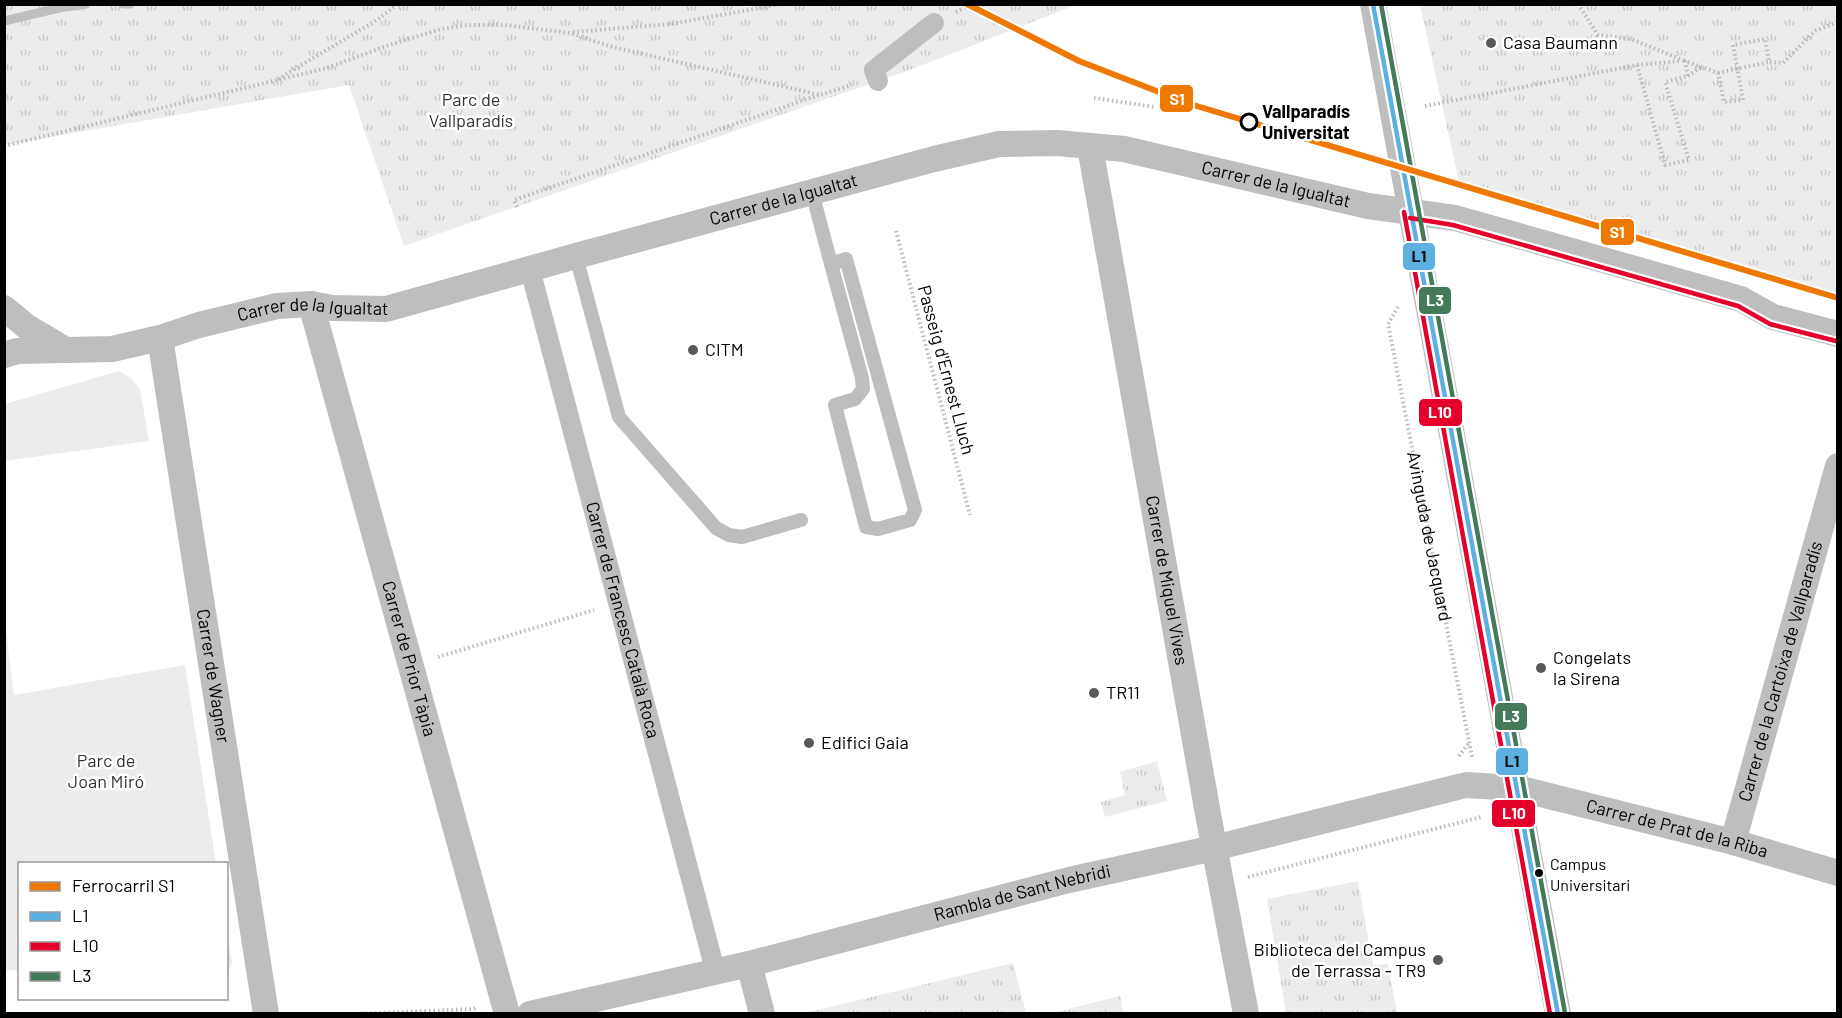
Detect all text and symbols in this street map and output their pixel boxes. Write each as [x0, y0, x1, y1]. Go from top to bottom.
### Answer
place label: Casa Baumann [1503, 31, 1618, 53]
marker: Casa Baumann [1484, 36, 1498, 50]
line badge: S1 [1159, 84, 1194, 113]
park label: Parc de Vallparadís [429, 88, 513, 131]
text: S1 [1169, 89, 1185, 108]
place label: Vallparadís Universitat [1262, 100, 1350, 143]
marker: Vallparadís Universitat [1240, 113, 1258, 131]
street label: Carrer de la Igualtat [1200, 156, 1353, 212]
street label: Carrer de la Igualtat [707, 168, 860, 229]
line badge: S1 [1600, 218, 1635, 246]
text: S1 [1609, 222, 1625, 241]
line badge: L1 [1402, 242, 1436, 271]
text: L1 [1412, 246, 1426, 265]
street label: Passeig d'Ernest Lluch [914, 282, 980, 457]
line badge: L3 [1418, 286, 1452, 315]
text: L3 [1426, 290, 1444, 309]
street label: Carrer de la Igualtat [235, 292, 389, 325]
place label: CITM [705, 338, 744, 360]
marker: CITM [686, 343, 700, 357]
line badge: L10 [1418, 398, 1463, 427]
text: L10 [1428, 402, 1452, 421]
street label: Avinguda de Jacquard [1403, 449, 1457, 623]
street label: Carrer de Miquel Vives [1142, 494, 1193, 667]
street label: Carrer de Francesc Català Roca [582, 499, 665, 740]
street label: Carrer de la Cartoixa de Vallparadís [1733, 539, 1826, 804]
street label: Carrer de Prior Tàpia [378, 578, 442, 739]
street label: Carrer de Wagner [193, 607, 235, 745]
place label: Congelats la Sirena [1553, 646, 1631, 689]
marker: Congelats la Sirena [1534, 661, 1548, 675]
place label: TR11 [1106, 681, 1140, 703]
marker: TR11 [1087, 686, 1101, 700]
line badge: L3 [1494, 702, 1528, 731]
text: L3 [1502, 706, 1520, 725]
place label: Edifici Gaia [821, 731, 909, 753]
marker: Edifici Gaia [802, 736, 816, 750]
line badge: L1 [1495, 747, 1529, 776]
park label: Parc de Joan Miró [68, 749, 144, 792]
text: L1 [1505, 751, 1519, 770]
street label: Carrer de Prat de la Riba [1584, 794, 1771, 862]
line badge: L10 [1491, 799, 1536, 828]
text: L10 [1502, 803, 1526, 822]
place label: Campus Universitari [1550, 854, 1630, 894]
street label: Rambla de Sant Nebridi [931, 859, 1113, 925]
legend [18, 862, 228, 1000]
marker: Campus Universitari [1533, 867, 1545, 879]
text: Ferrocarril S1 [72, 874, 175, 896]
text: L1 [72, 904, 89, 926]
text: L10 [72, 934, 99, 956]
place label: Biblioteca del Campus de Terrassa - TR9 [1254, 938, 1426, 981]
marker: Biblioteca del Campus de Terrassa - TR9 [1431, 953, 1445, 967]
text: L3 [72, 964, 92, 986]

